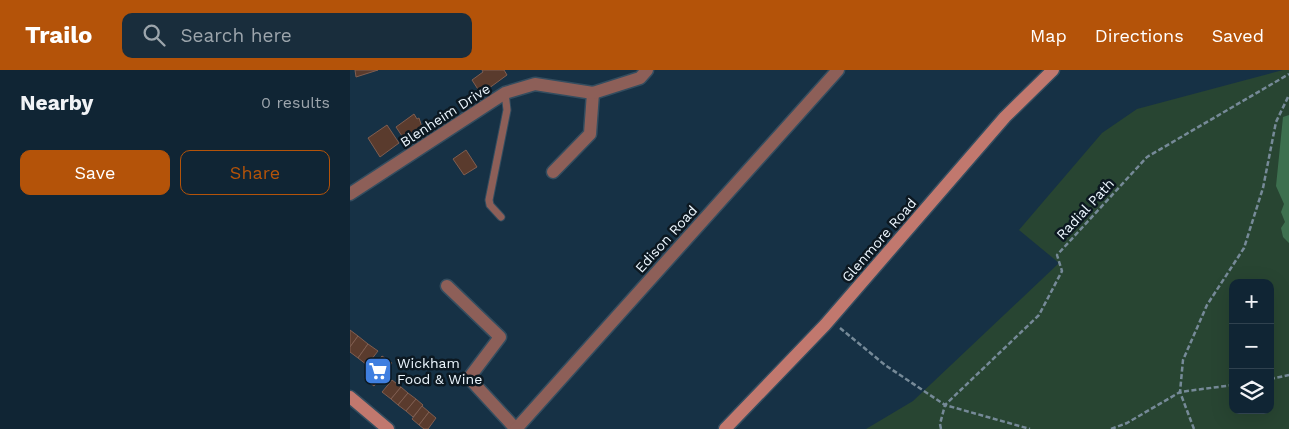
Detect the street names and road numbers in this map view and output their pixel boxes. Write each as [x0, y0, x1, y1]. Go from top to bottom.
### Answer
street label: Blenheim Drive [397, 80, 493, 150]
street label: Radial Path [1053, 175, 1117, 243]
street label: Glenmore Road [838, 195, 920, 285]
street label: Edison Road [632, 202, 700, 276]

